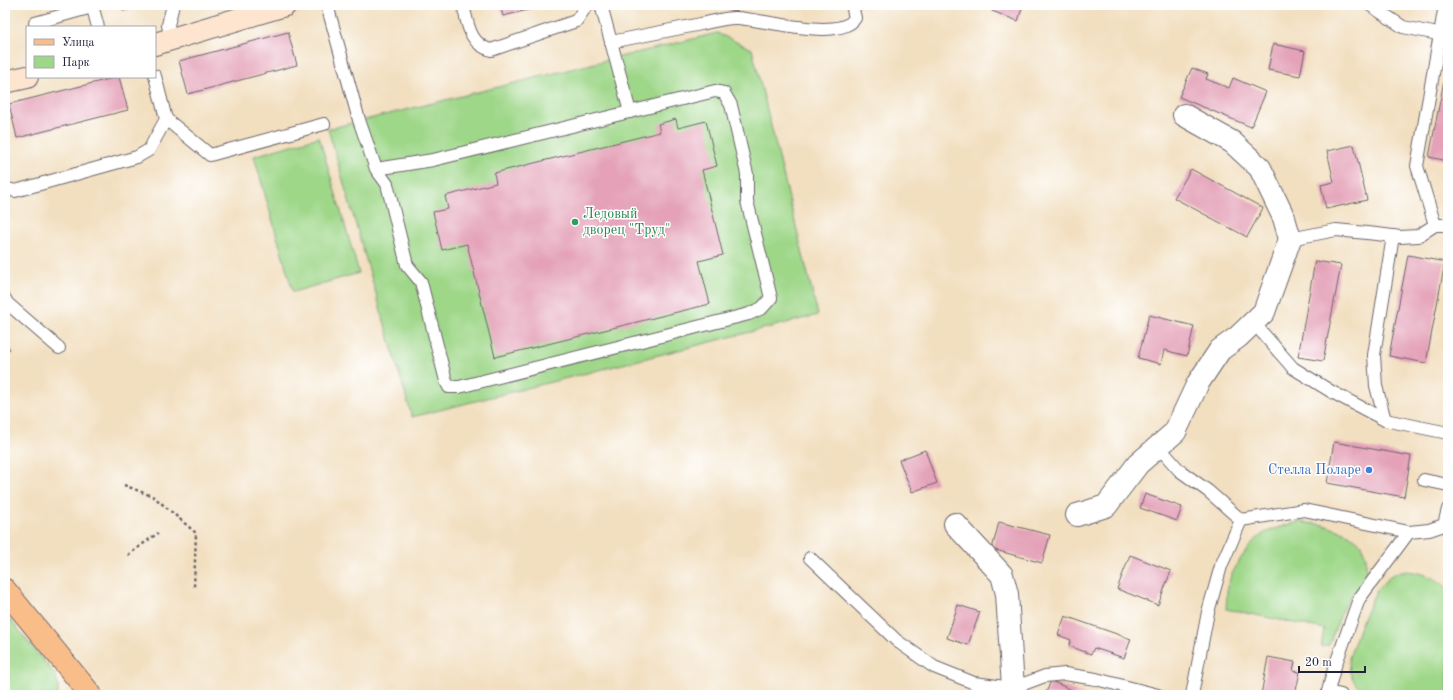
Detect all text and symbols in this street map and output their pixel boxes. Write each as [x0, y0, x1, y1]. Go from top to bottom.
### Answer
legend [26, 26, 156, 78]
text: Улица [62, 37, 95, 49]
text: Парк [62, 57, 90, 69]
place label: Ледовый дворец "Труд" [583, 207, 670, 237]
marker: Ледовый дворец "Труд" [570, 217, 580, 227]
place label: Стелла Поларе [1268, 463, 1361, 477]
marker: Стелла Поларе [1364, 465, 1374, 475]
scale bar [1299, 648, 1365, 674]
text: 20 m [1305, 657, 1332, 669]

